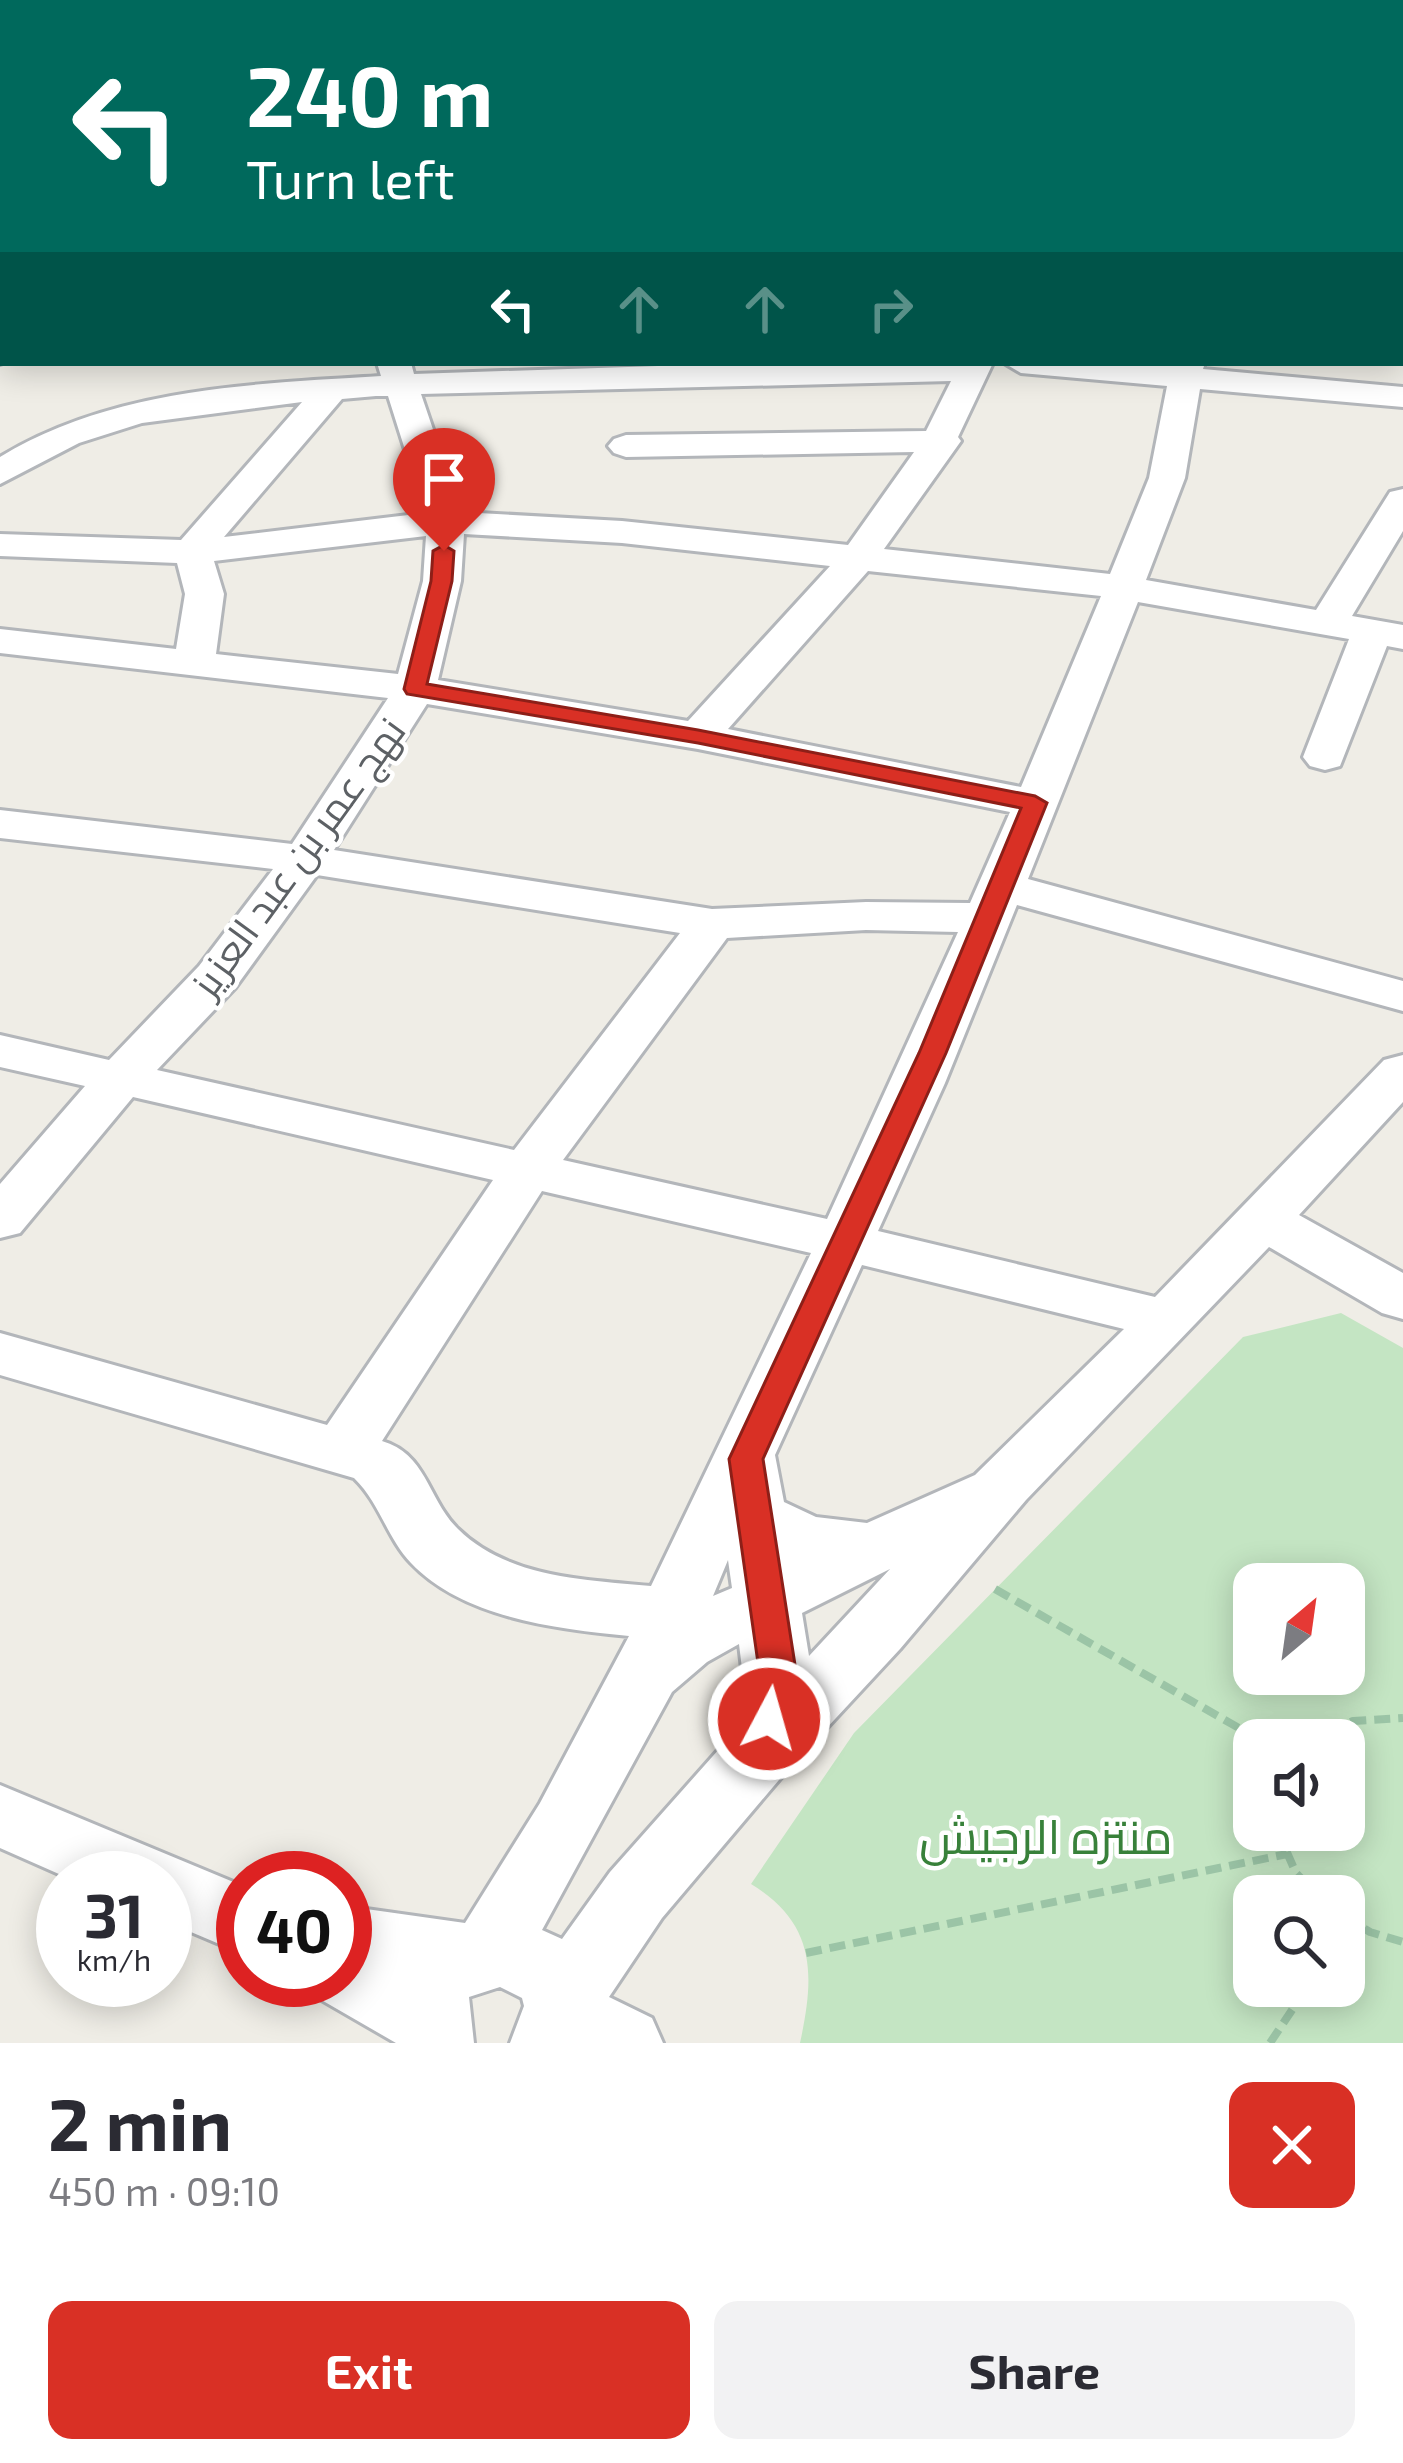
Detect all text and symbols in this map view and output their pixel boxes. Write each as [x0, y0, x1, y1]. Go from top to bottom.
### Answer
text: 240 m [246, 43, 493, 144]
icon: left [48, 48, 204, 204]
text: Turn left [246, 145, 455, 210]
icon: left [480, 276, 546, 342]
icon: ahead [606, 276, 672, 342]
icon: ahead [732, 276, 798, 342]
icon: right [858, 276, 924, 342]
pin [393, 428, 495, 551]
icon: arrive [411, 446, 477, 512]
street label: نهج عمر بن عبد العزيز [179, 708, 418, 1009]
north arrow [1233, 1563, 1365, 1695]
map controls [1233, 1563, 1365, 2007]
position arrow [706, 1656, 832, 1782]
button: sound [1233, 1719, 1365, 1851]
park label: منتزه الرجيش [919, 1806, 1173, 1866]
speed limit sign: 40 [216, 1851, 372, 2007]
button: search [1233, 1875, 1365, 2007]
text: 31 [84, 1878, 144, 1950]
text: km/h [77, 1941, 151, 1977]
text: 2 min [48, 2079, 232, 2165]
button: close [1229, 2082, 1355, 2208]
text: 450 m · 09:10 [48, 2167, 280, 2214]
button: Exit [48, 2301, 690, 2439]
button: Share [714, 2301, 1355, 2439]

